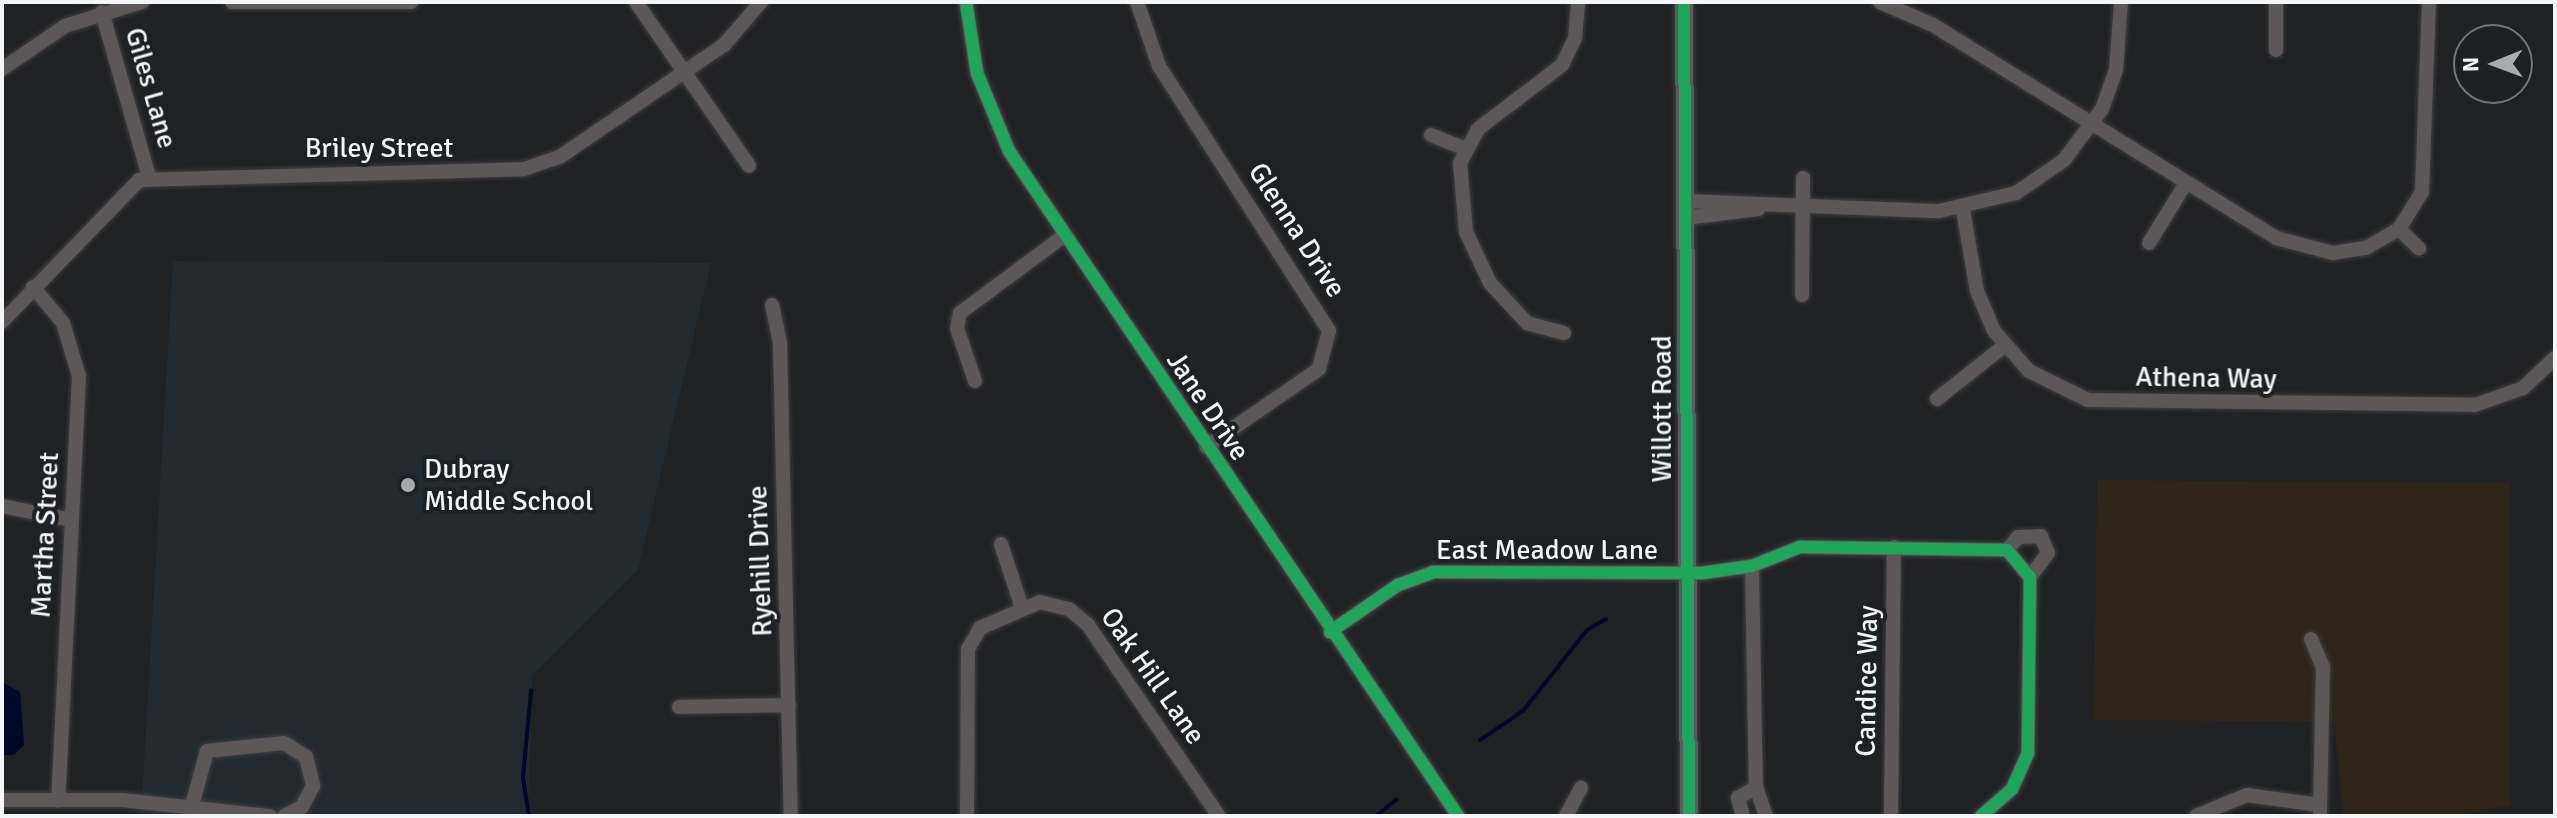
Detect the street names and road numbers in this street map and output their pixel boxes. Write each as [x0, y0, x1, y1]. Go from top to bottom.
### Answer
street label: Giles Lane [118, 24, 184, 152]
street label: Briley Street [305, 131, 453, 165]
street label: Glenna Drive [1241, 156, 1353, 304]
street label: Willott Road [1645, 335, 1679, 483]
street label: Jane Drive [1159, 345, 1257, 467]
street label: Athena Way [2135, 360, 2277, 396]
street label: Martha Street [24, 451, 66, 619]
street label: Ryehill Drive [741, 485, 779, 637]
street label: East Meadow Lane [1436, 533, 1658, 567]
street label: Oak Hill Lane [1094, 601, 1212, 751]
street label: Candice Way [1849, 605, 1885, 757]

